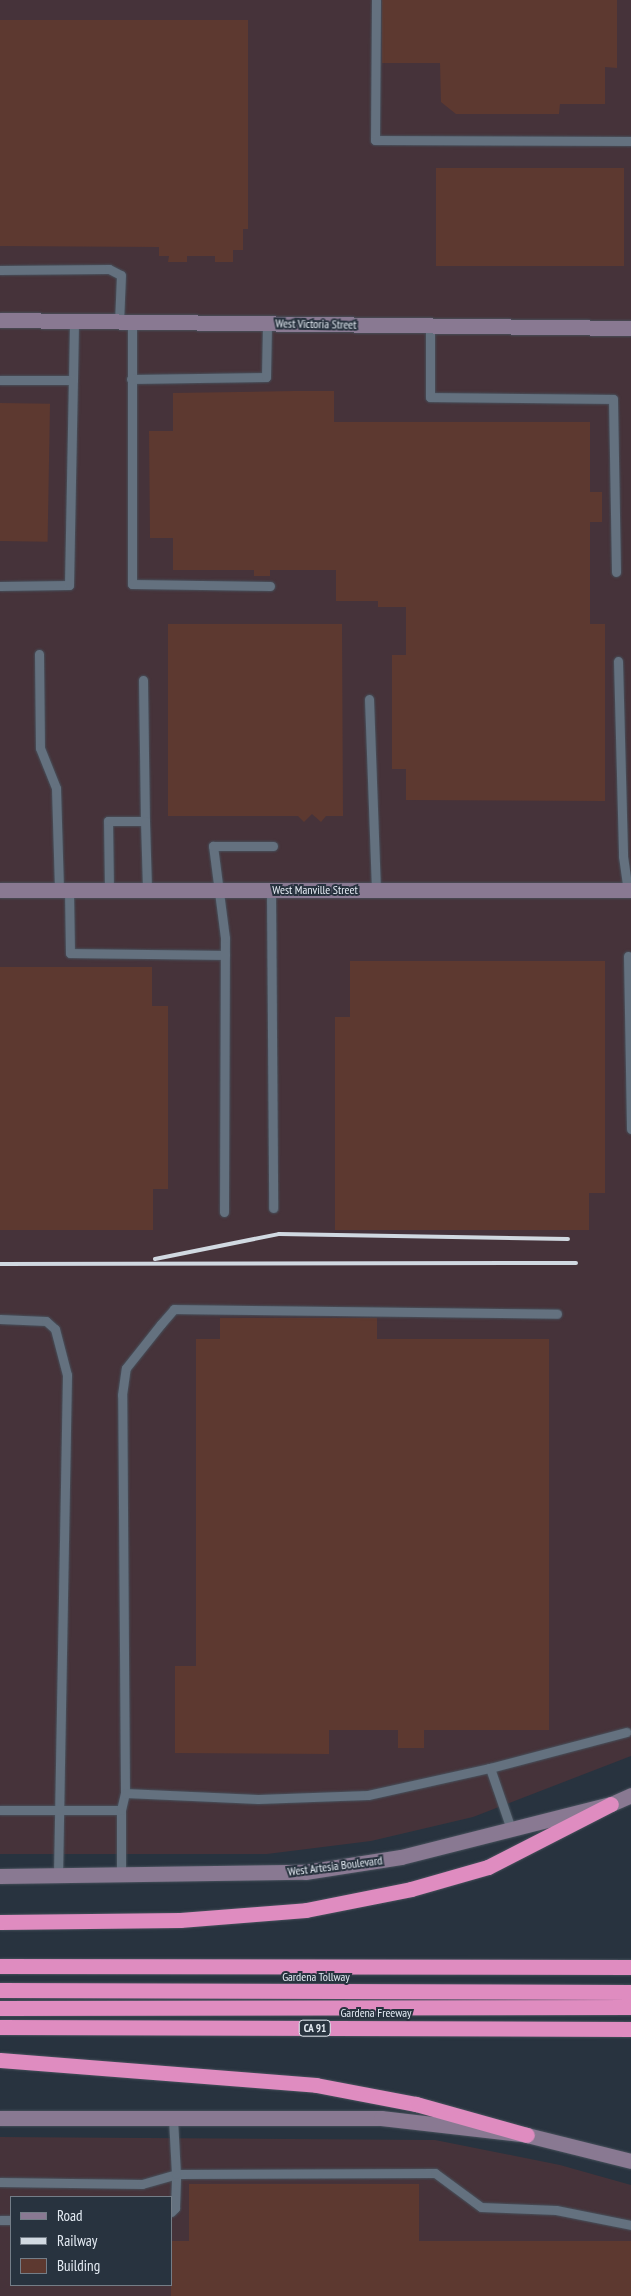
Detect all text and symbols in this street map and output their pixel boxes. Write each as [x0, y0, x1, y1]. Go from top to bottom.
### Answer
street label: West Victoria Street [275, 316, 357, 332]
street label: West Manville Street [272, 883, 358, 897]
street label: West Artesia Boulevard [287, 1853, 383, 1879]
street label: Gardena Tollway [282, 1970, 350, 1984]
street label: Gardena Freeway [340, 2006, 412, 2020]
road number: CA 91 [298, 2020, 332, 2036]
legend [10, 2196, 172, 2286]
text: Road [57, 2206, 83, 2225]
text: Railway [57, 2231, 97, 2250]
text: Building [57, 2256, 100, 2275]

